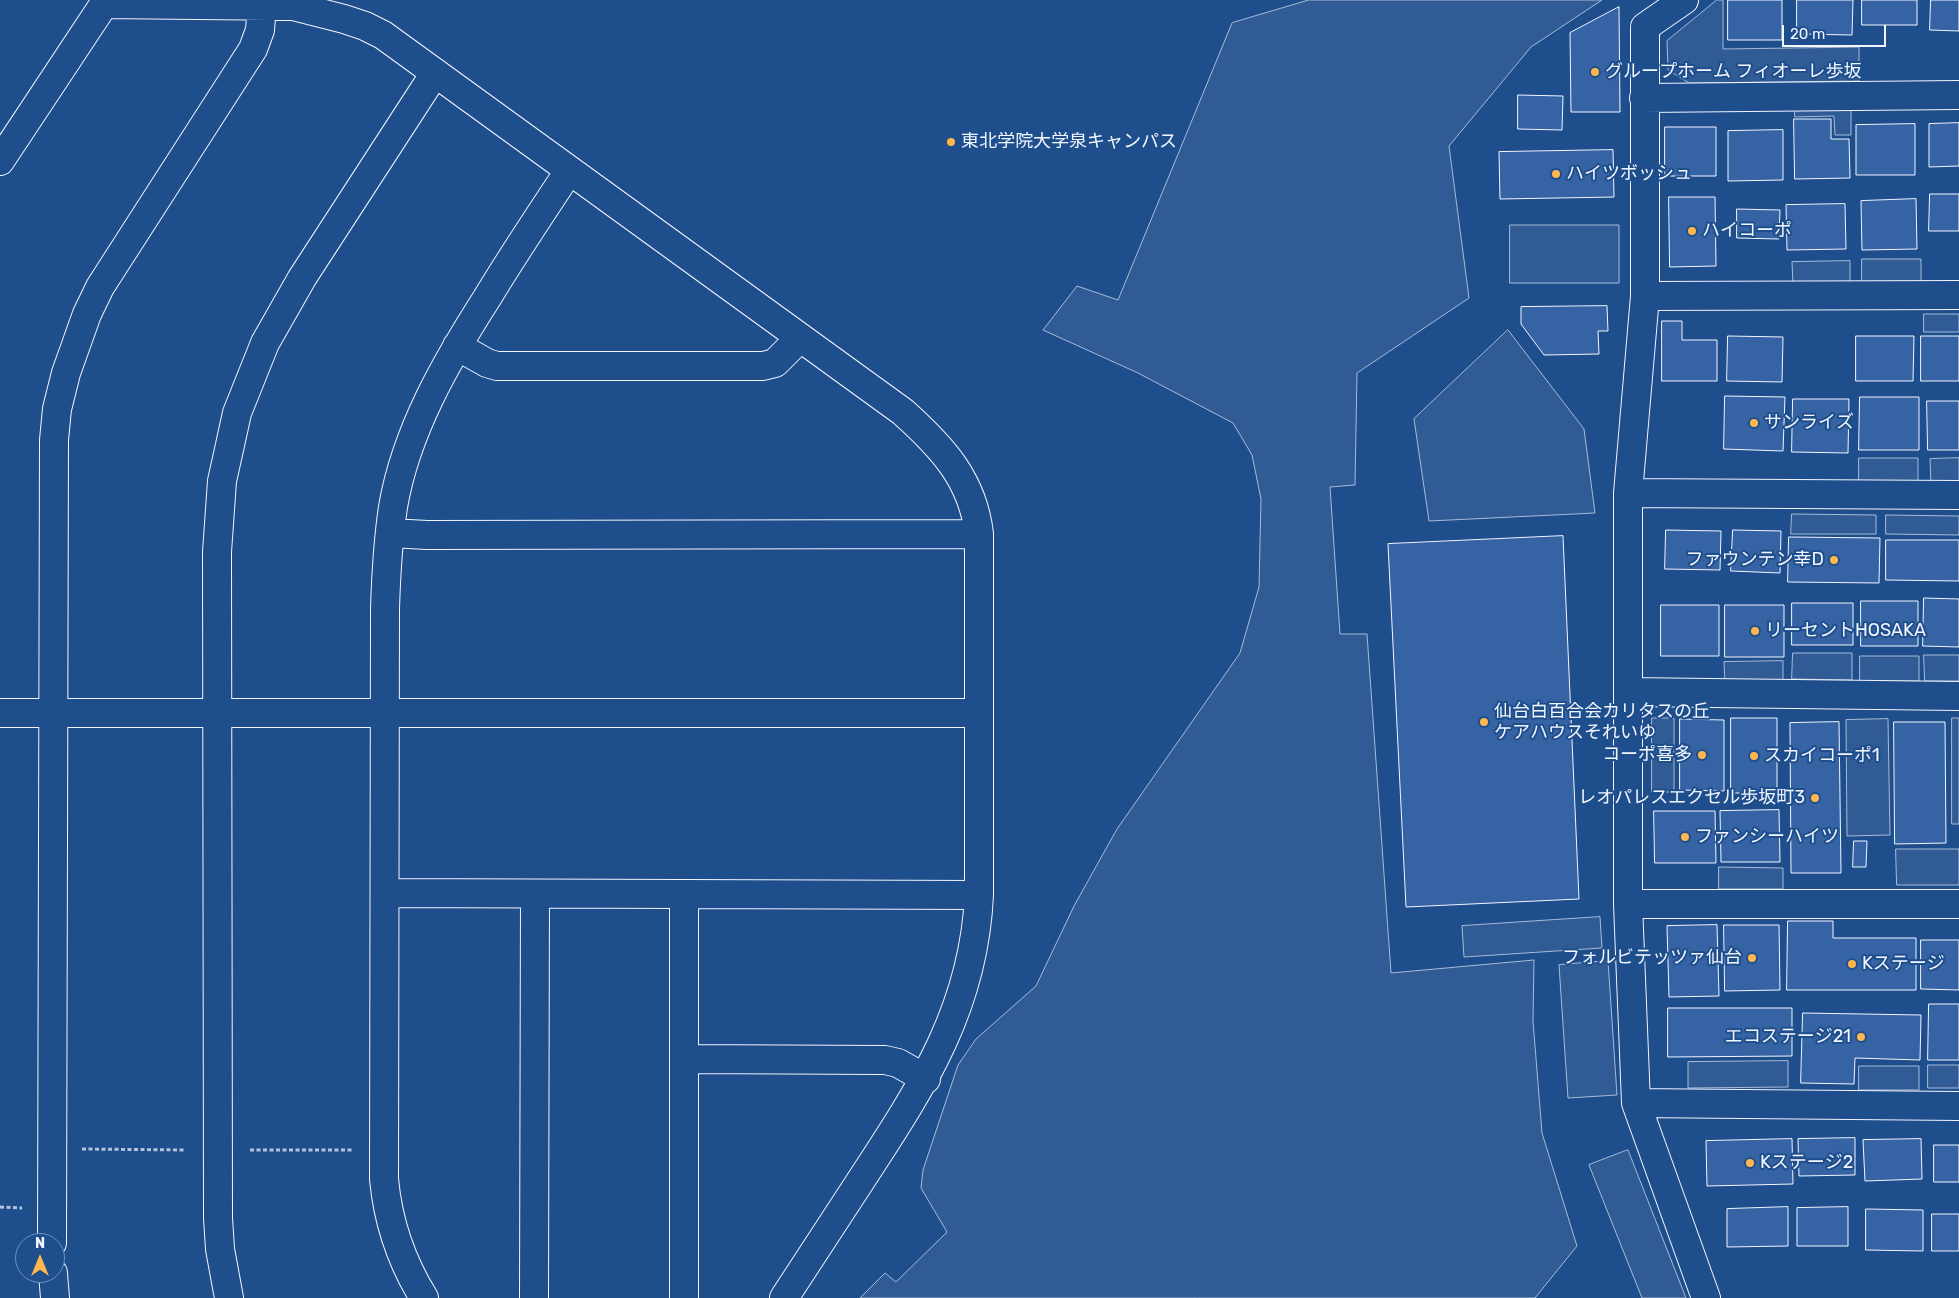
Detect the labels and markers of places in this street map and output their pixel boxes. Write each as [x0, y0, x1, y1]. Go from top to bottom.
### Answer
place label: グループホーム フィオーレ歩坂 [1605, 61, 1861, 83]
marker: グループホーム フィオーレ歩坂 [1589, 66, 1601, 78]
place label: 東北学院大学泉キャンパス [961, 131, 1177, 153]
marker: 東北学院大学泉キャンパス [945, 136, 957, 148]
place label: ハイツボッシュ [1566, 163, 1692, 185]
marker: ハイツボッシュ [1550, 168, 1562, 180]
place label: ハイコーポ [1702, 220, 1792, 242]
marker: ハイコーポ [1686, 225, 1698, 237]
place label: サンライズ [1764, 412, 1854, 434]
marker: サンライズ [1748, 417, 1760, 429]
place label: ファウンテン幸D [1686, 549, 1824, 571]
marker: ファウンテン幸D [1828, 554, 1840, 566]
place label: リーセントHOSAKA [1765, 620, 1926, 642]
marker: リーセントHOSAKA [1749, 625, 1761, 637]
place label: 仙台白百合会カリタスの丘 ケアハウスそれいゆ [1494, 701, 1710, 744]
marker: 仙台白百合会カリタスの丘 ケアハウスそれいゆ [1478, 716, 1490, 728]
place label: コーポ喜多 [1602, 744, 1692, 766]
place label: スカイコーポ1 [1764, 745, 1880, 767]
marker: コーポ喜多 [1696, 749, 1708, 761]
marker: スカイコーポ1 [1748, 750, 1760, 762]
place label: レオパレスエクセル歩坂町3 [1578, 787, 1805, 809]
marker: レオパレスエクセル歩坂町3 [1809, 792, 1821, 804]
place label: ファンシーハイツ [1695, 826, 1839, 848]
marker: ファンシーハイツ [1679, 831, 1691, 843]
place label: フォルビテッツァ仙台 [1562, 947, 1742, 969]
marker: フォルビテッツァ仙台 [1746, 952, 1758, 964]
place label: Kステージ [1862, 953, 1945, 975]
marker: Kステージ [1846, 958, 1858, 970]
place label: エコステージ21 [1725, 1026, 1851, 1048]
marker: エコステージ21 [1855, 1031, 1867, 1043]
place label: Kステージ2 [1760, 1152, 1853, 1174]
marker: Kステージ2 [1744, 1157, 1756, 1169]

